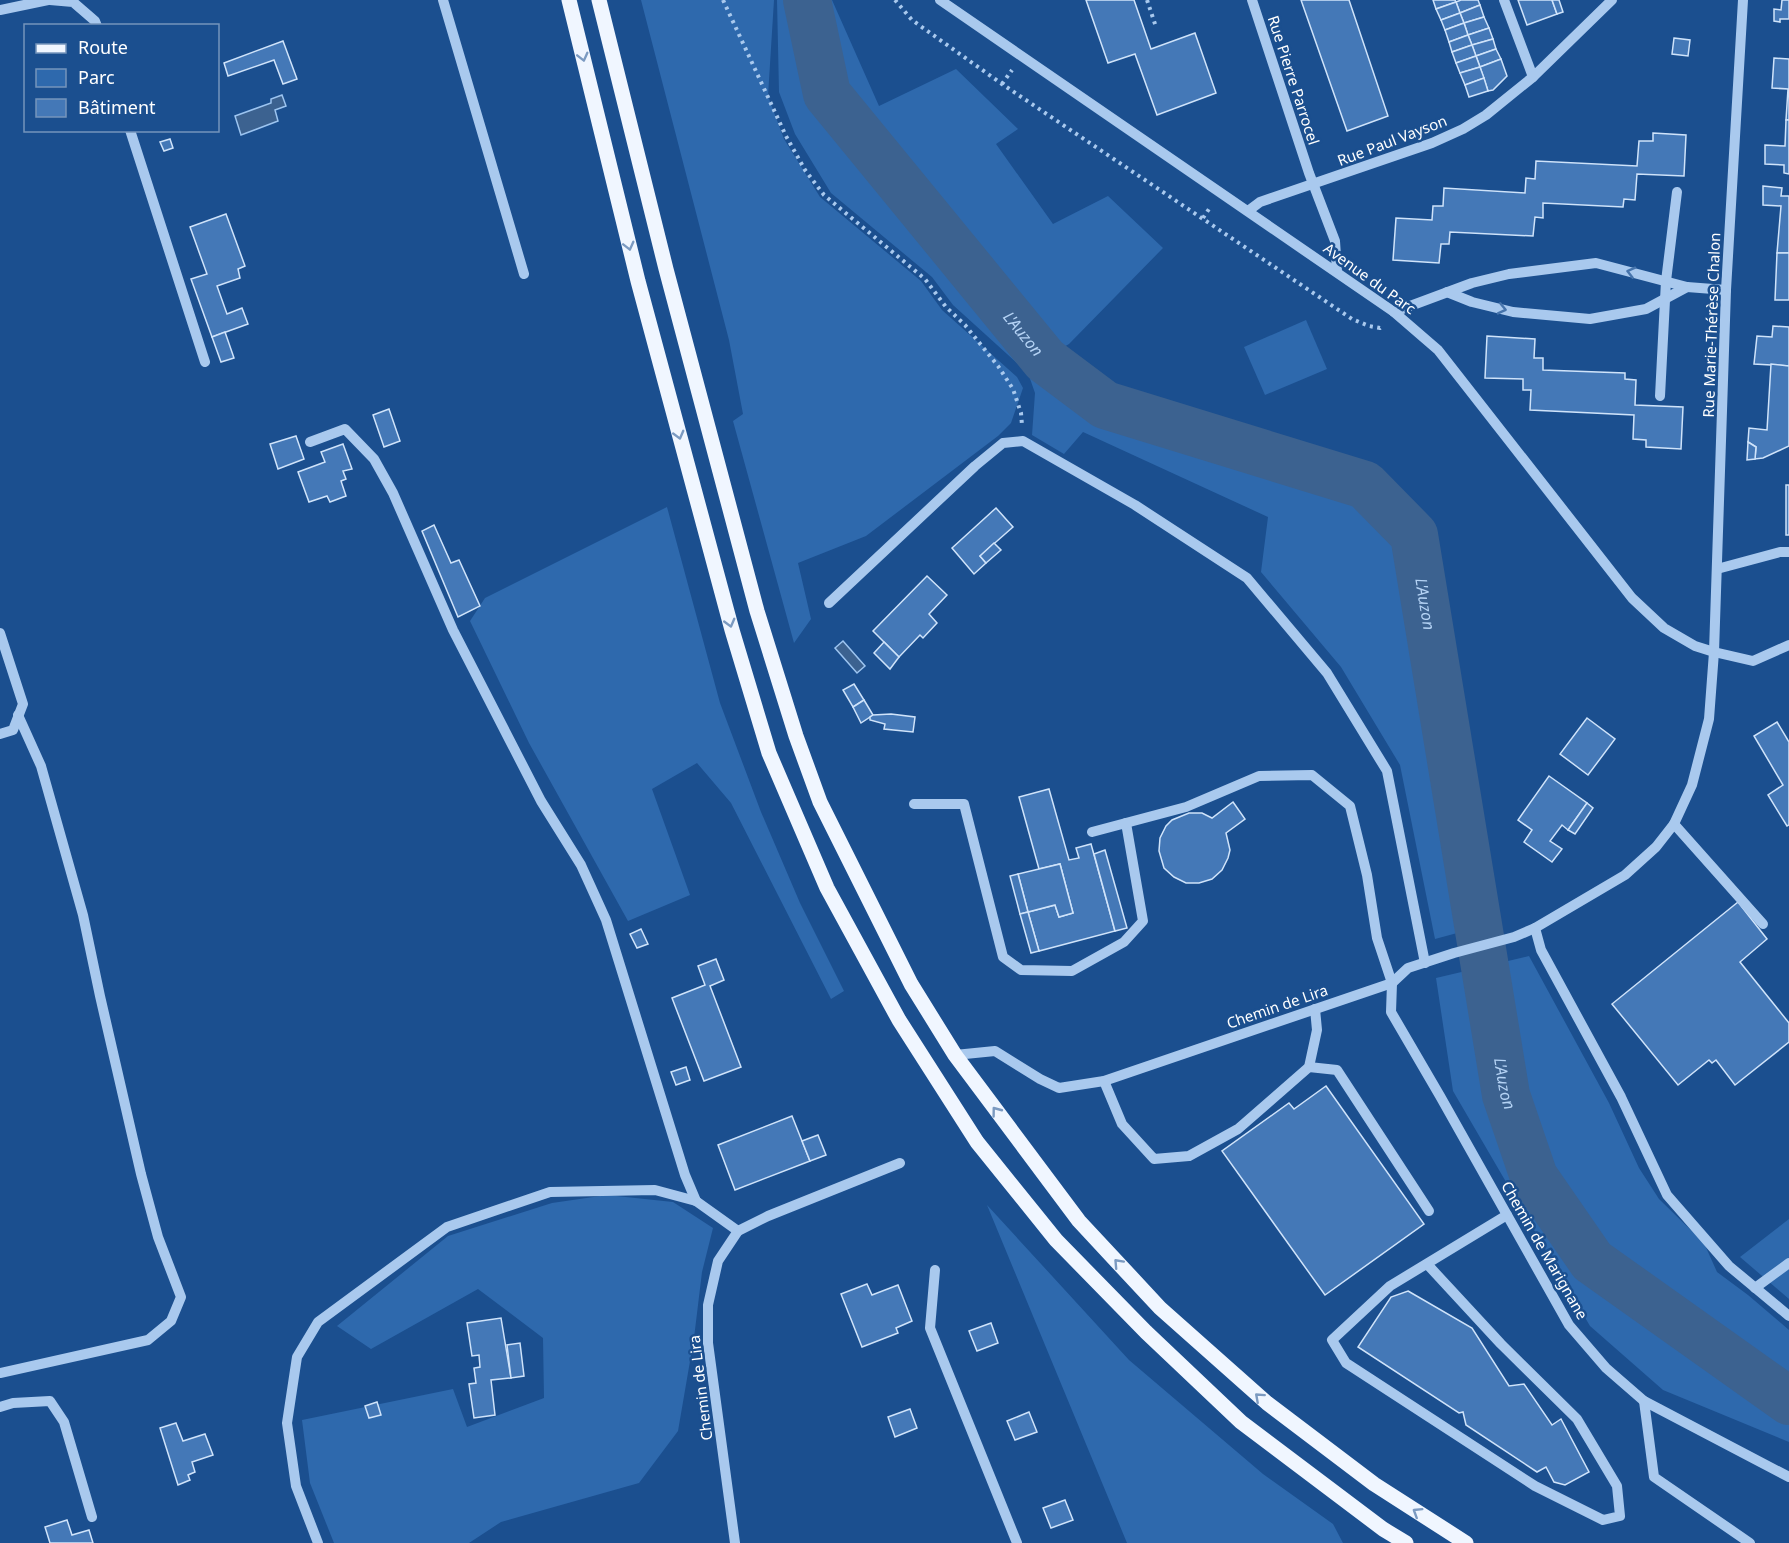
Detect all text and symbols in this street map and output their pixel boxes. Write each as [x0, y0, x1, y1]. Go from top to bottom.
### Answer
street label: Rue Pierre Parrocel [1264, 13, 1324, 147]
legend [24, 24, 219, 132]
text: Route [78, 35, 128, 59]
one-way arrow [576, 52, 589, 62]
text: Parc [78, 65, 115, 89]
text: Bâtiment [78, 95, 156, 119]
street label: Rue Paul Vayson [1334, 110, 1450, 170]
street label: Rue Marie-Thérèse Chalon [1698, 232, 1724, 418]
street label: Avenue du Parc [1320, 238, 1420, 318]
one-way arrow [622, 241, 635, 251]
one-way arrow [1626, 266, 1636, 279]
one-way arrow [1497, 302, 1507, 315]
water label: L'Auzon [998, 306, 1049, 361]
one-way arrow [672, 429, 684, 440]
water label: L'Auzon [1410, 576, 1440, 632]
one-way arrow [722, 618, 735, 628]
street label: Chemin de Lira [1224, 979, 1330, 1033]
water label: L'Auzon [1489, 1056, 1521, 1112]
one-way arrow [993, 1106, 1004, 1117]
street label: Chemin de Marignane [1497, 1177, 1593, 1323]
one-way arrow [1114, 1259, 1125, 1269]
street label: Chemin de Lira [684, 1334, 716, 1442]
one-way arrow [1256, 1393, 1266, 1404]
one-way arrow [1413, 1507, 1423, 1519]

